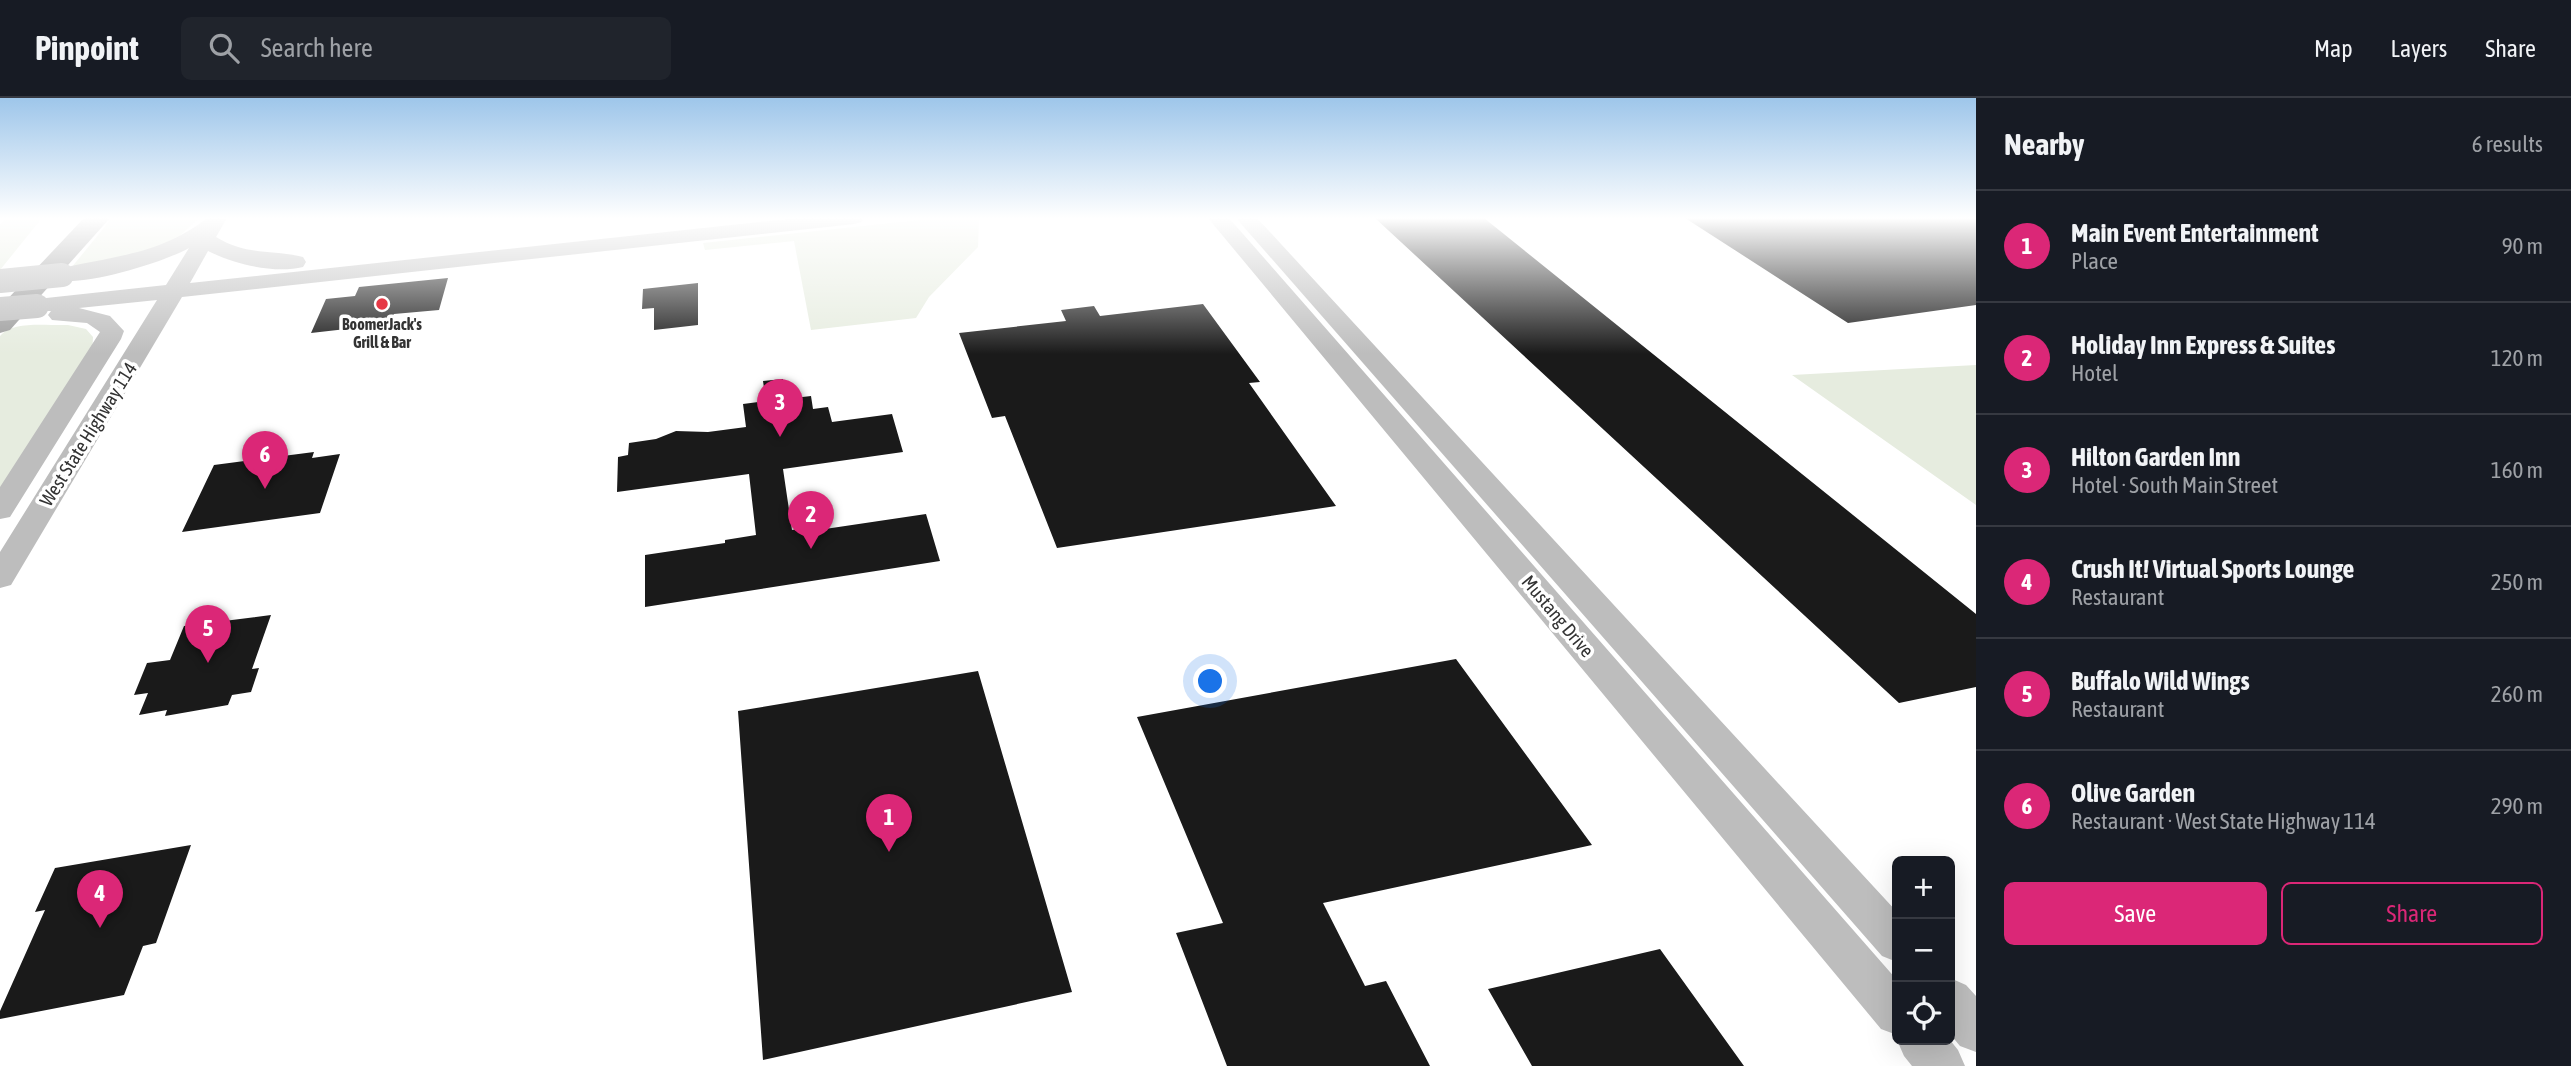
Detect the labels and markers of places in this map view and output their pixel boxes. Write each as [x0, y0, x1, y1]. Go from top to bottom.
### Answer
marker: BoomerJack's Grill & Bar [374, 296, 390, 312]
place label: BoomerJack's Grill & Bar [342, 315, 422, 351]
pin: 3 [757, 379, 803, 437]
pin: 6 [242, 431, 288, 489]
pin: 2 [788, 491, 834, 549]
pin: 5 [185, 605, 231, 663]
pin: 1 [866, 794, 912, 852]
pin: 4 [77, 870, 123, 928]

